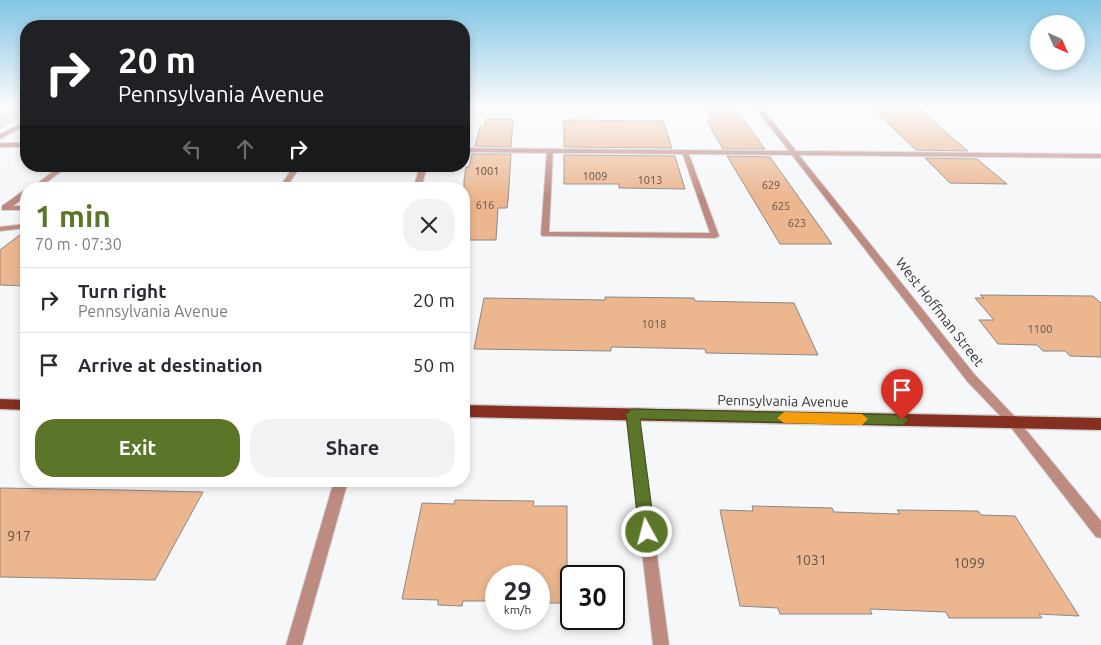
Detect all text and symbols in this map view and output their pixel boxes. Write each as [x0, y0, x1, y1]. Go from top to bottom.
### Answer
north arrow [1030, 15, 1085, 70]
map controls [1030, 15, 1085, 70]
icon: right [35, 40, 100, 105]
text: 20 m [118, 40, 196, 80]
text: Pennsylvania Avenue [118, 81, 324, 106]
icon: left [178, 135, 206, 163]
icon: ahead [231, 135, 259, 163]
icon: right [284, 135, 312, 163]
house number: 1001 [475, 165, 499, 177]
house number: 1009 [583, 170, 607, 182]
house number: 1013 [638, 174, 662, 186]
house number: 629 [762, 179, 780, 191]
text: 1 min [35, 199, 111, 233]
button: close [403, 199, 455, 251]
house number: 616 [476, 199, 494, 211]
house number: 625 [772, 200, 790, 212]
house number: 623 [788, 217, 806, 229]
text: 70 m · 07:30 [35, 235, 122, 253]
street label: West Hoffman Street [893, 254, 988, 370]
text: Turn right [78, 280, 166, 302]
icon: right [35, 286, 63, 314]
text: 20 m [413, 289, 455, 311]
text: Pennsylvania Avenue [78, 302, 228, 320]
house number: 1018 [642, 318, 666, 330]
house number: 1100 [1028, 323, 1052, 335]
icon: arrive [35, 351, 63, 379]
text: Arrive at destination [78, 354, 263, 376]
text: 50 m [413, 354, 455, 376]
pin [881, 369, 923, 420]
icon: arrive [888, 376, 916, 404]
street label: Pennsylvania Avenue [717, 392, 849, 410]
button: Exit [35, 419, 240, 477]
button: Share [250, 419, 455, 477]
position arrow [620, 505, 672, 557]
house number: 917 [7, 528, 31, 544]
house number: 1031 [795, 552, 827, 568]
house number: 1099 [953, 555, 985, 571]
speed limit sign: 30 [560, 565, 625, 630]
text: 29 [503, 577, 532, 605]
text: km/h [504, 603, 531, 616]

